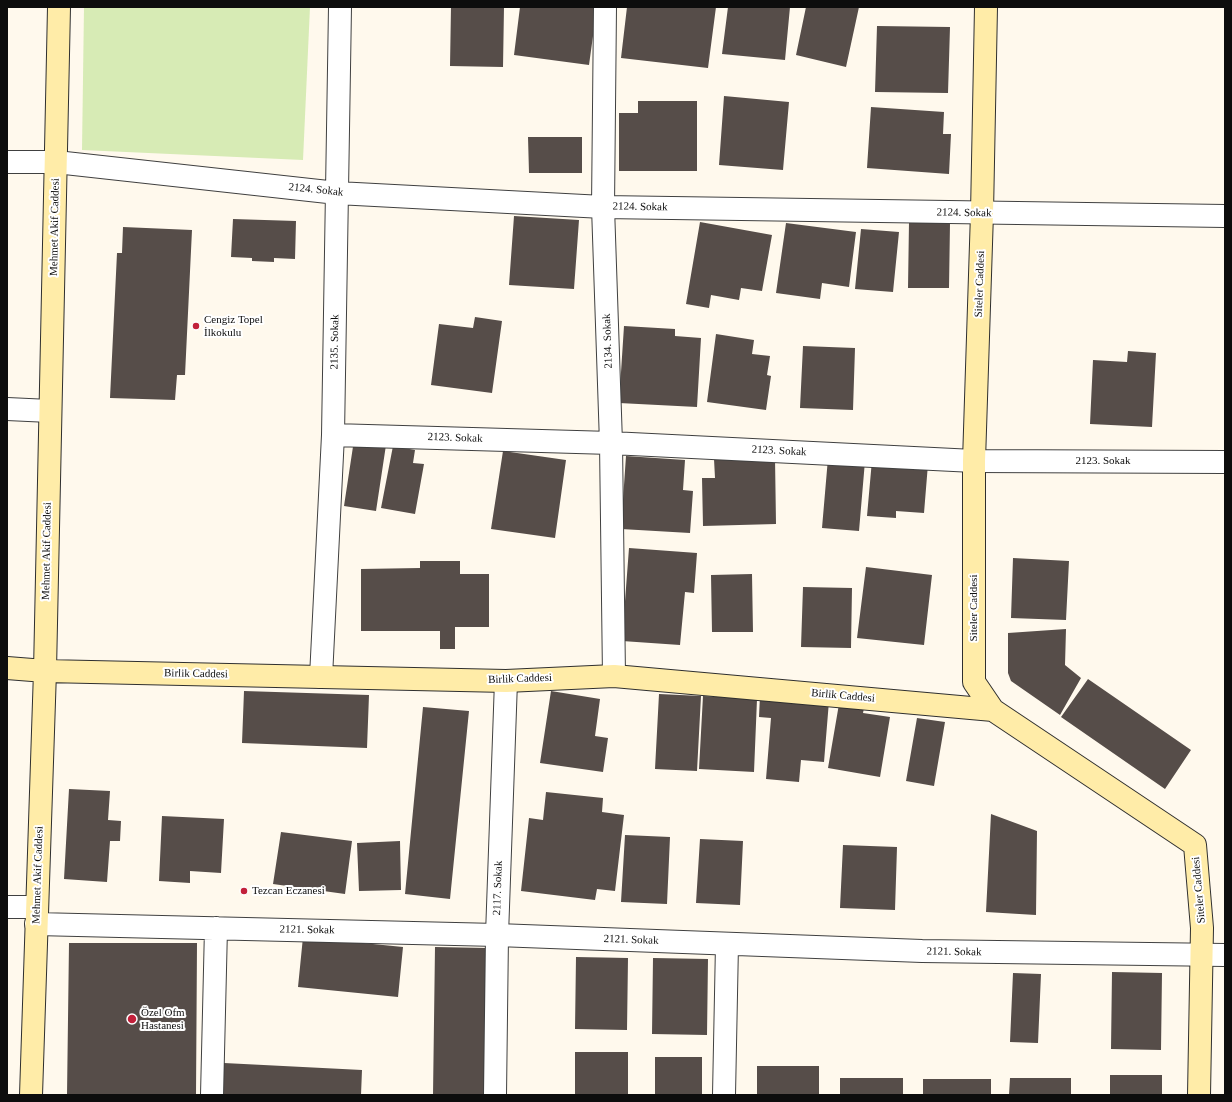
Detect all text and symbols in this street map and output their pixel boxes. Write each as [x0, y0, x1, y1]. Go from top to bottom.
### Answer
street label: Mehmet Akif Caddesi [48, 178, 62, 276]
street label: 2124. Sokak [288, 181, 344, 199]
street label: 2124. Sokak [612, 200, 668, 214]
street label: 2124. Sokak [936, 206, 992, 220]
street label: Siteler Caddesi [972, 250, 988, 318]
place label: Cengiz Topel İlkokulu [204, 313, 263, 339]
street label: 2134. Sokak [600, 313, 616, 369]
street label: 2135. Sokak [328, 314, 342, 370]
marker: Cengiz Topel İlkokulu [191, 321, 201, 331]
street label: 2123. Sokak [427, 430, 483, 446]
street label: 2123. Sokak [751, 443, 807, 459]
street label: 2123. Sokak [1076, 454, 1130, 468]
street label: Mehmet Akif Caddesi [40, 502, 54, 600]
street label: Siteler Caddesi [967, 575, 981, 641]
street label: Birlik Caddesi [164, 667, 228, 681]
street label: Birlik Caddesi [488, 671, 552, 687]
street label: Birlik Caddesi [811, 687, 875, 705]
street label: Mehmet Akif Caddesi [30, 826, 46, 924]
street label: Siteler Caddesi [1190, 856, 1208, 924]
street label: 2117. Sokak [490, 860, 506, 916]
place label: Tezcan Eczanesi [252, 884, 325, 898]
marker: Tezcan Eczanesi [239, 886, 249, 896]
street label: 2121. Sokak [279, 923, 335, 937]
street label: 2121. Sokak [603, 932, 659, 948]
street label: 2121. Sokak [926, 945, 982, 959]
place label: Özel Ofm Hastanesi [141, 1006, 185, 1032]
marker: Özel Ofm Hastanesi [126, 1013, 138, 1025]

